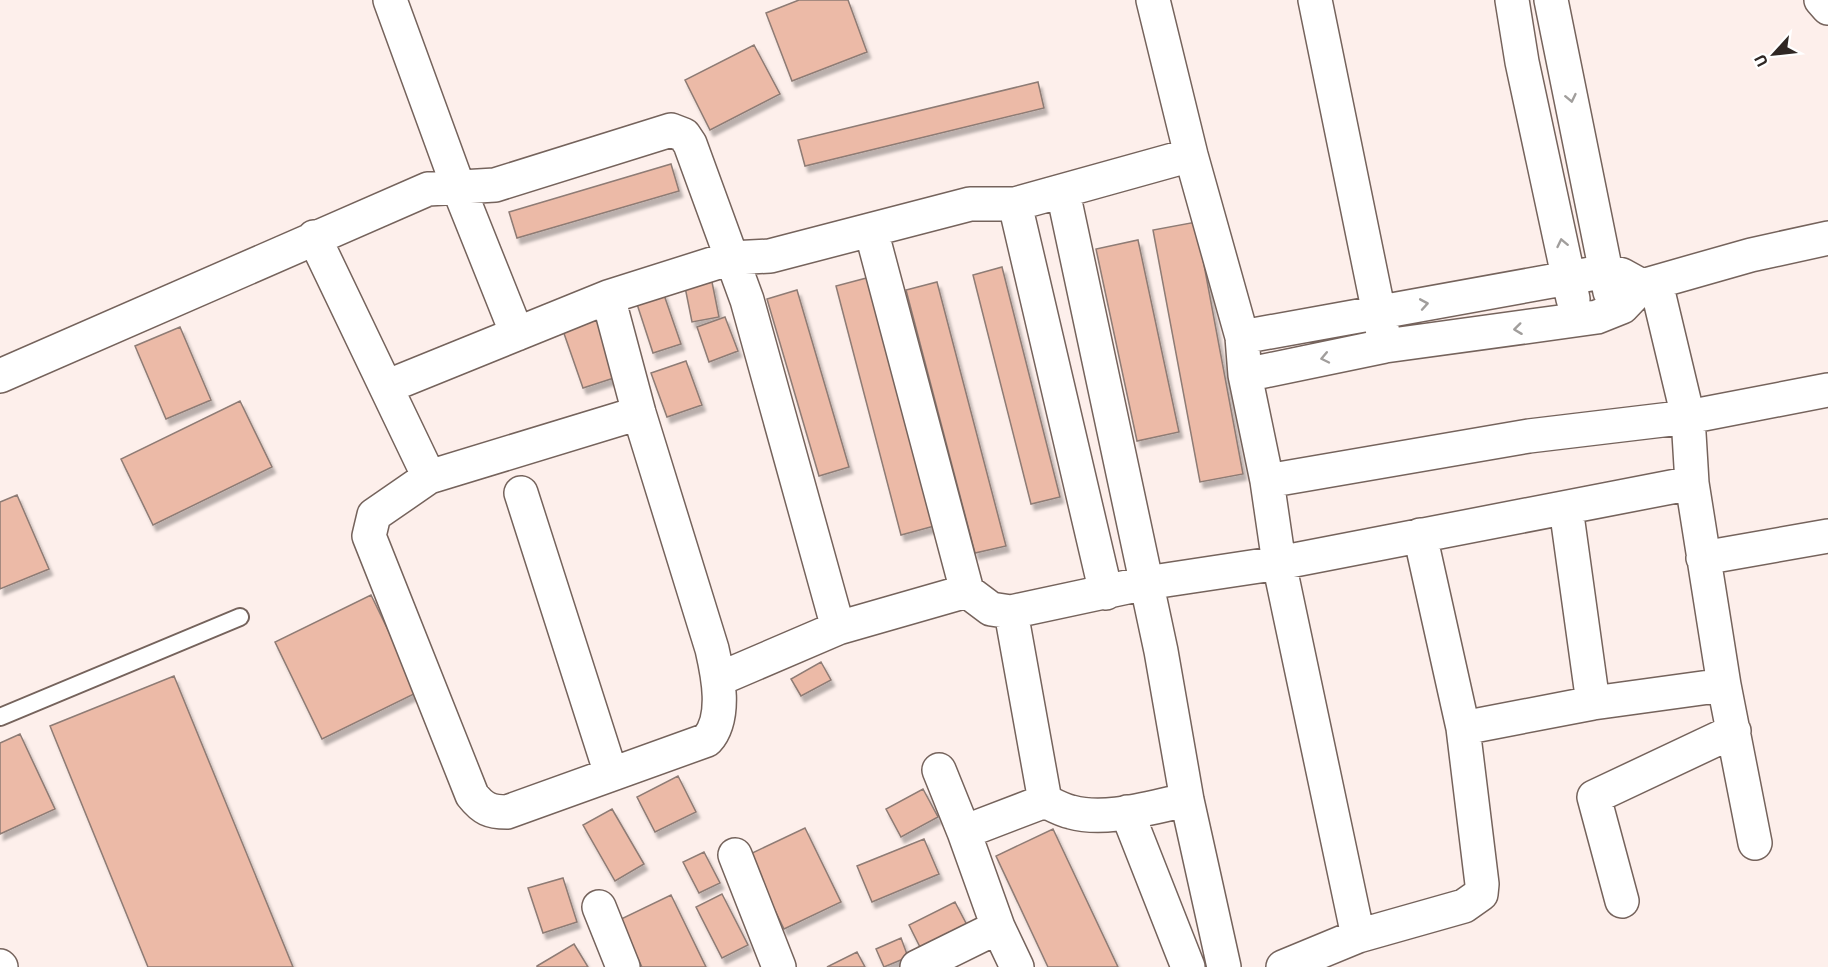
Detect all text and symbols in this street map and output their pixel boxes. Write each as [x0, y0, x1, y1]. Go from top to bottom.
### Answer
north arrow [1744, 24, 1804, 84]
text: U [1749, 52, 1771, 70]
one-way arrow [1564, 93, 1577, 103]
one-way arrow [1556, 239, 1569, 249]
one-way arrow [1418, 298, 1428, 311]
one-way arrow [1513, 322, 1522, 335]
one-way arrow [1321, 351, 1331, 364]

